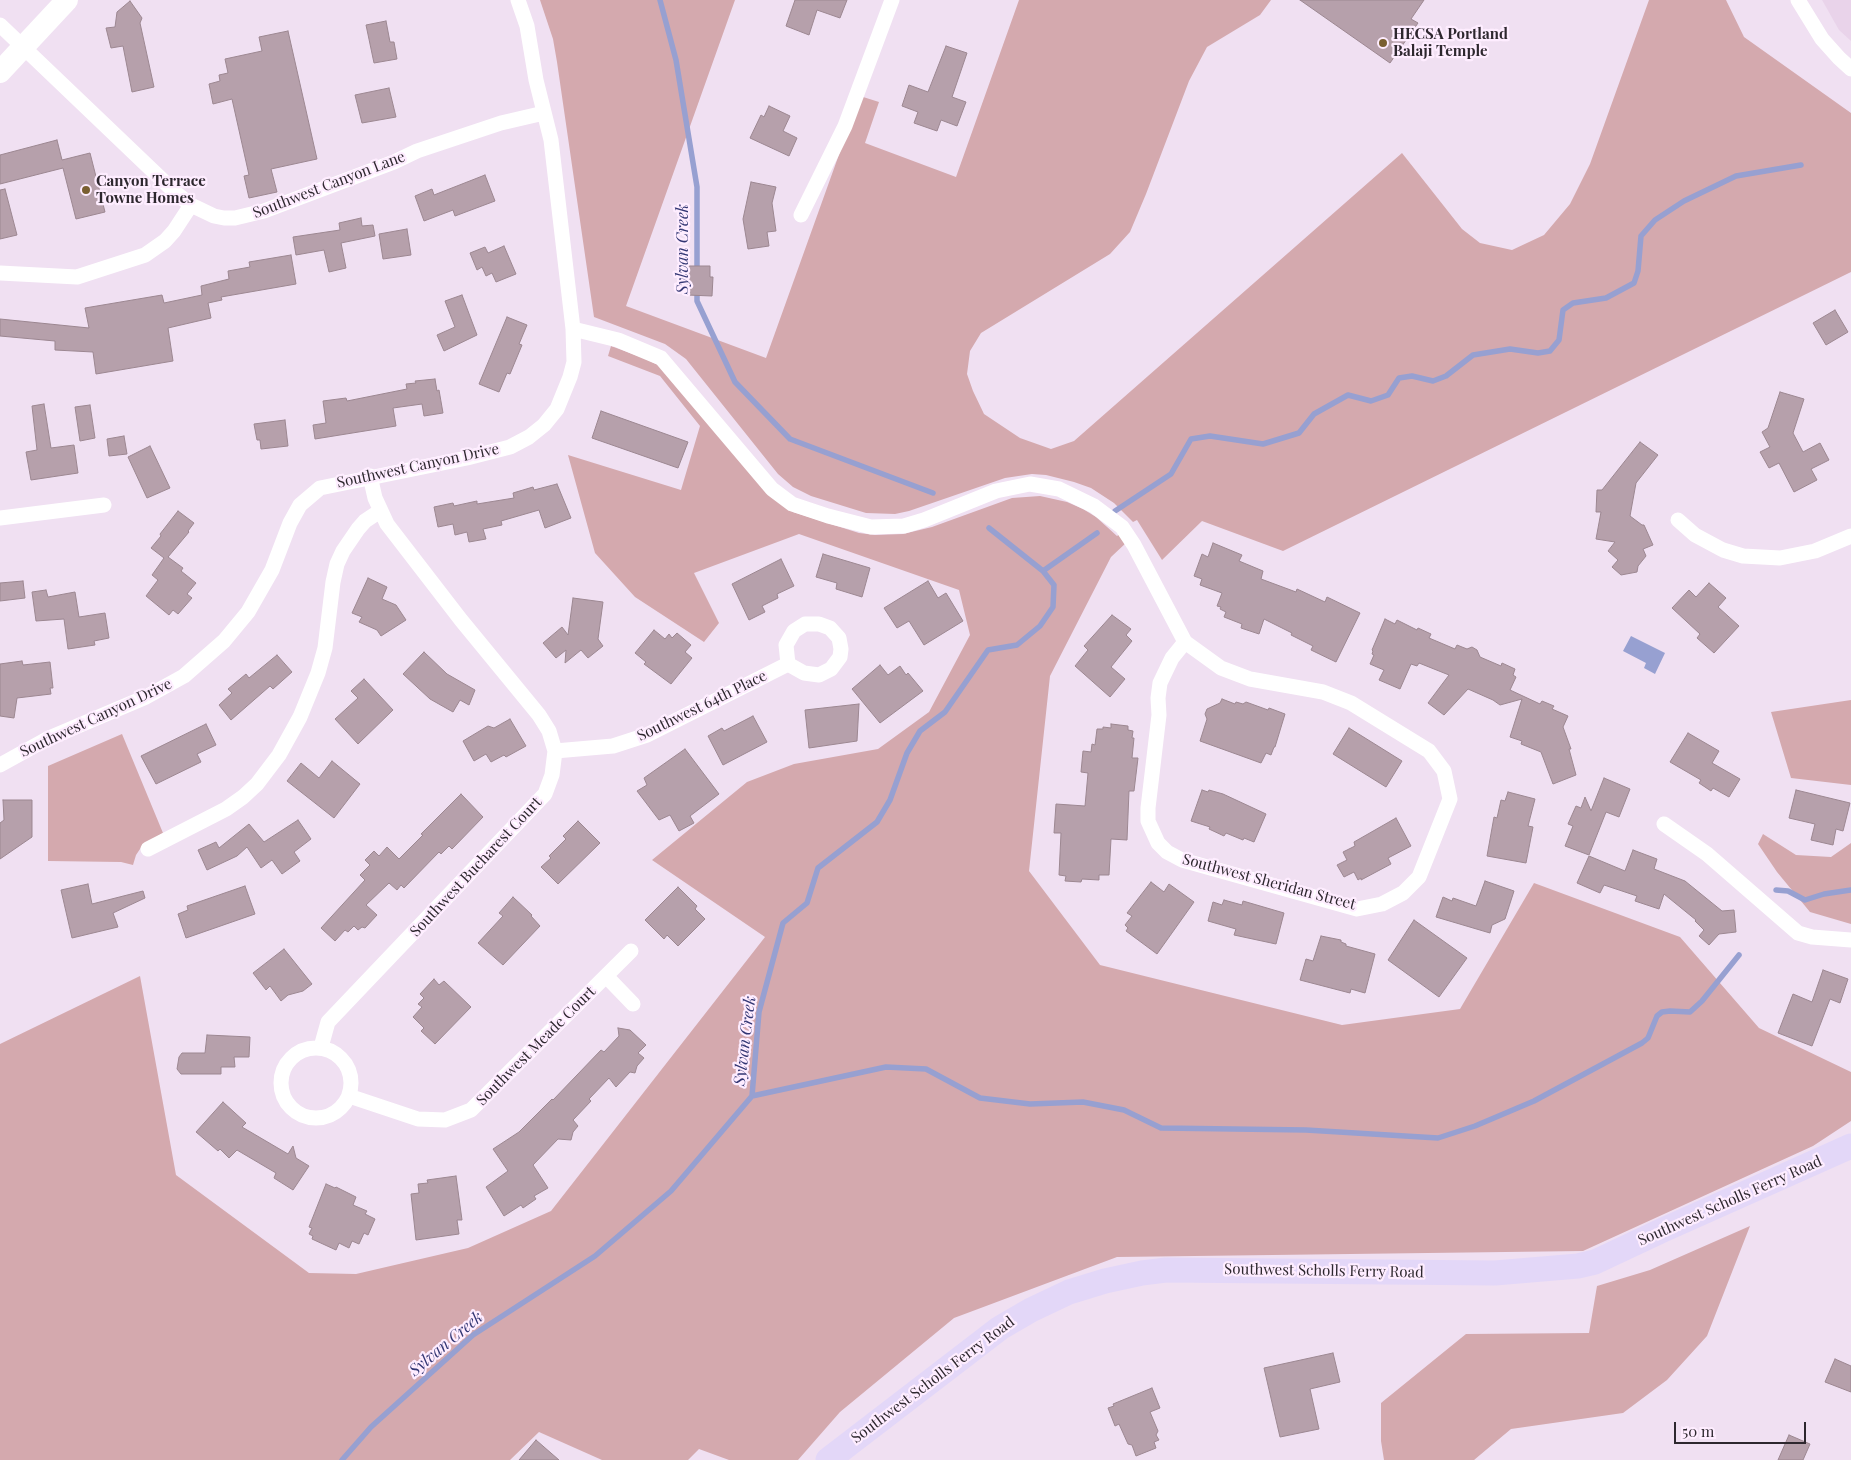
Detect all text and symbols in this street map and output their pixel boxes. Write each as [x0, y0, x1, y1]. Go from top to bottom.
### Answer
place label: HECSA Portland Balaji Temple [1393, 25, 1508, 60]
marker: HECSA Portland Balaji Temple [1377, 37, 1389, 49]
street label: Southwest Canyon Lane [250, 148, 408, 222]
place label: Canyon Terrace Towne Homes [96, 172, 206, 207]
marker: Canyon Terrace Towne Homes [80, 184, 92, 196]
water label: Sylvan Creek [673, 204, 693, 294]
street label: Southwest Canyon Drive [335, 440, 501, 492]
street label: Southwest 64th Place [634, 667, 770, 745]
street label: Southwest Canyon Drive [17, 675, 175, 761]
street label: Southwest Bucharest Court [407, 793, 545, 941]
street label: Southwest Sheridan Street [1180, 850, 1358, 914]
street label: Southwest Meade Court [473, 983, 599, 1109]
water label: Sylvan Creek [730, 995, 760, 1087]
street label: Southwest Scholls Ferry Road [1635, 1152, 1825, 1250]
street label: Southwest Scholls Ferry Road [1224, 1260, 1424, 1282]
water label: Sylvan Creek [405, 1308, 487, 1380]
street label: Southwest Scholls Ferry Road [848, 1313, 1018, 1447]
scale bar [1676, 1412, 1808, 1444]
text: 50 m [1682, 1421, 1714, 1441]

